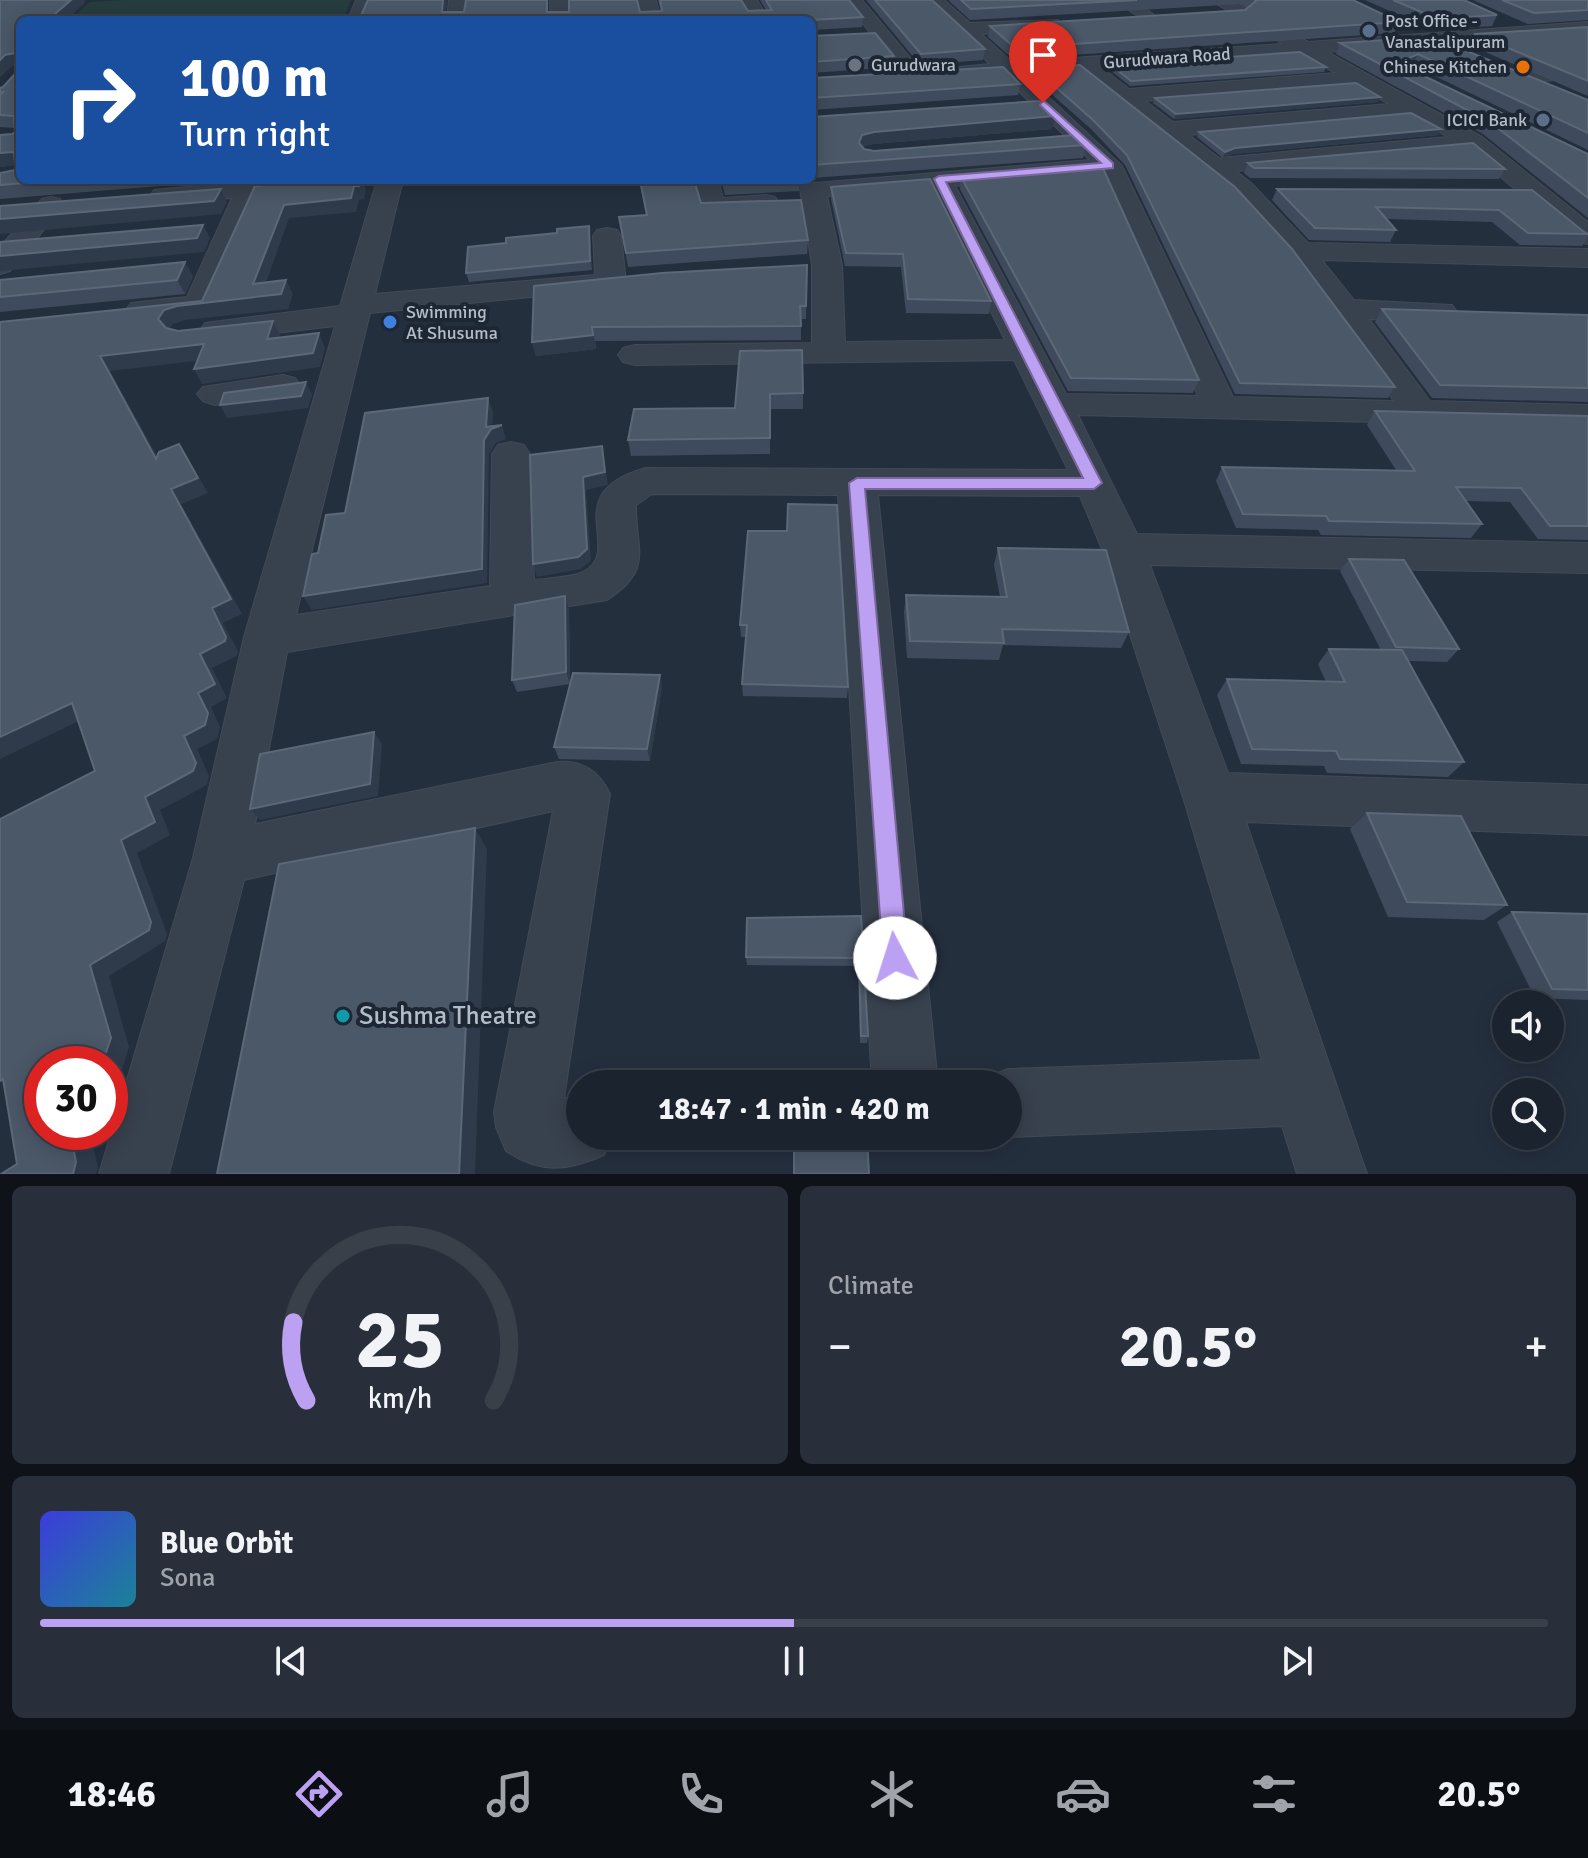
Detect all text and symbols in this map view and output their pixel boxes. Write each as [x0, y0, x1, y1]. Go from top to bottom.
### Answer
place label: Post Office - Vanastalipuram [1385, 10, 1505, 53]
pin [1009, 21, 1077, 103]
marker: Post Office - Vanastalipuram [1360, 22, 1378, 40]
icon: arrive [1021, 33, 1065, 77]
text: 100 m [180, 43, 328, 112]
street label: Gurudwara Road [1103, 43, 1231, 73]
icon: right [48, 48, 152, 152]
place label: Gurudwara [871, 54, 956, 76]
marker: Gurudwara [846, 56, 864, 74]
place label: Chinese Kitchen [1383, 56, 1507, 78]
marker: Chinese Kitchen [1514, 58, 1532, 76]
place label: ICICI Bank [1447, 109, 1527, 131]
marker: ICICI Bank [1534, 111, 1552, 129]
text: Turn right [180, 112, 330, 157]
place label: Swimming At Shusuma [406, 301, 498, 344]
marker: Swimming At Shusuma [381, 313, 399, 331]
position arrow [853, 916, 937, 1000]
map controls [1492, 990, 1564, 1150]
button: sound [1492, 990, 1564, 1062]
place label: Sushma Theatre [359, 1000, 537, 1032]
marker: Sushma Theatre [334, 1007, 352, 1025]
speed limit sign: 30 [24, 1046, 128, 1150]
button: search [1492, 1078, 1564, 1150]
text: 18:47 · 1 min · 420 m [658, 1091, 930, 1128]
text: Climate [828, 1270, 914, 1302]
text: 25 [355, 1289, 445, 1391]
text: 20.5° [1119, 1310, 1257, 1384]
text: − [828, 1320, 852, 1374]
text: + [1524, 1320, 1548, 1374]
text: km/h [368, 1381, 432, 1416]
text: Blue Orbit [160, 1525, 293, 1562]
text: Sona [160, 1562, 215, 1594]
icon: previous [269, 1639, 313, 1683]
icon: pause [772, 1639, 816, 1683]
icon: next [1275, 1639, 1319, 1683]
icon: directions [291, 1766, 347, 1822]
icon: music [482, 1766, 538, 1822]
icon: phone [673, 1766, 729, 1822]
icon: climate [864, 1766, 920, 1822]
icon: car [1055, 1766, 1111, 1822]
icon: filters [1246, 1766, 1302, 1822]
text: 18:46 [68, 1772, 156, 1817]
text: 20.5° [1437, 1772, 1520, 1817]

